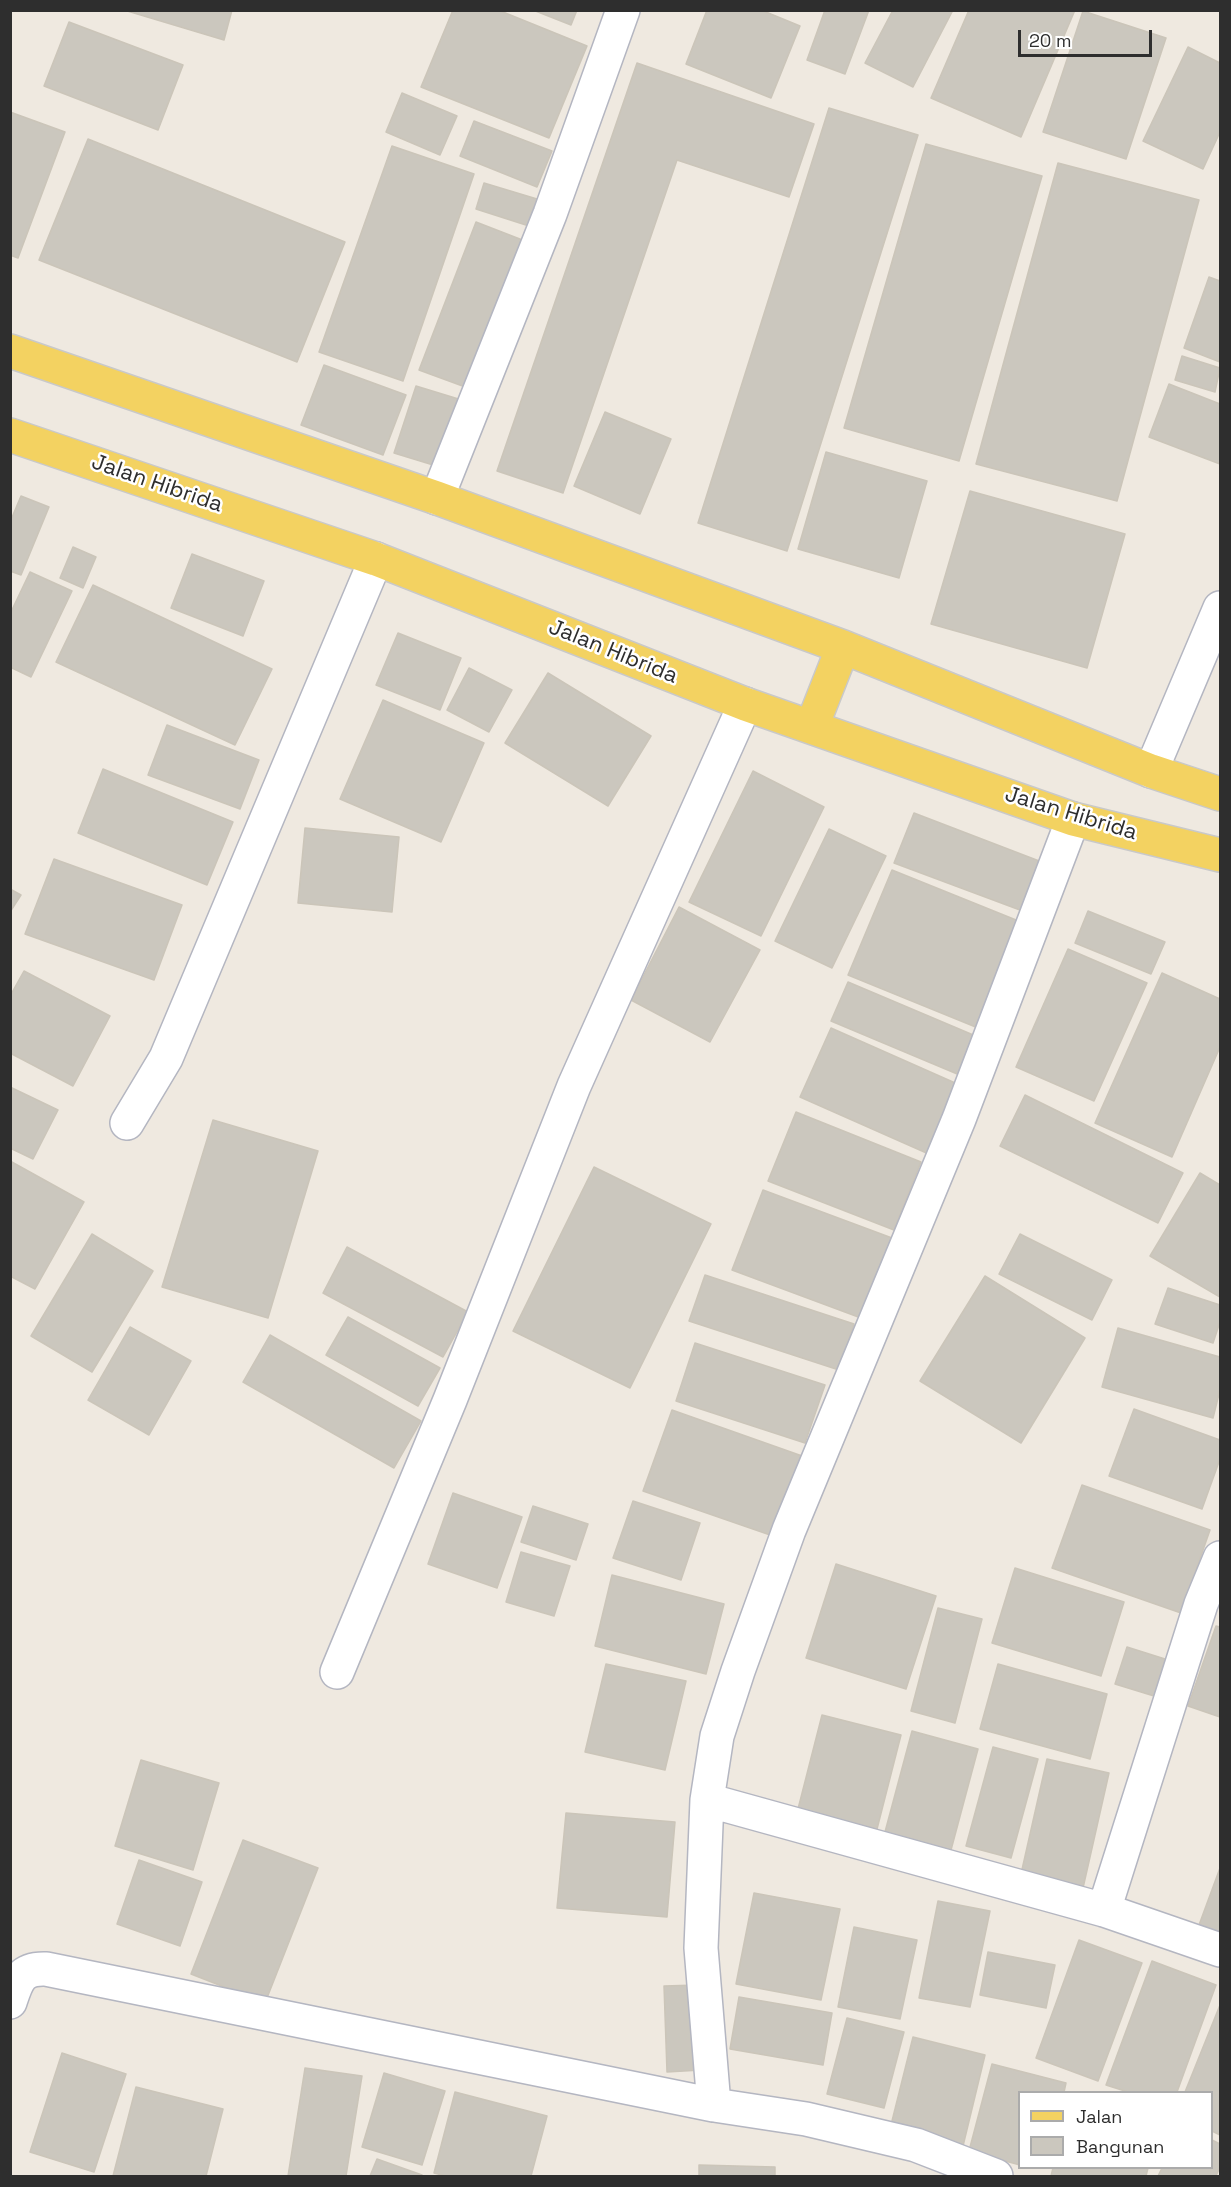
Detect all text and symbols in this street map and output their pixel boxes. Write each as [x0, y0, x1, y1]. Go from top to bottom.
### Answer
scale bar [1021, 18, 1154, 56]
text: 20 m [1029, 29, 1072, 52]
street label: Jalan Hibrida [88, 449, 226, 519]
street label: Jalan Hibrida [545, 614, 681, 690]
street label: Jalan Hibrida [1002, 781, 1140, 847]
legend [1018, 2091, 1213, 2169]
text: Jalan [1076, 2105, 1122, 2128]
text: Bangunan [1076, 2135, 1164, 2158]

